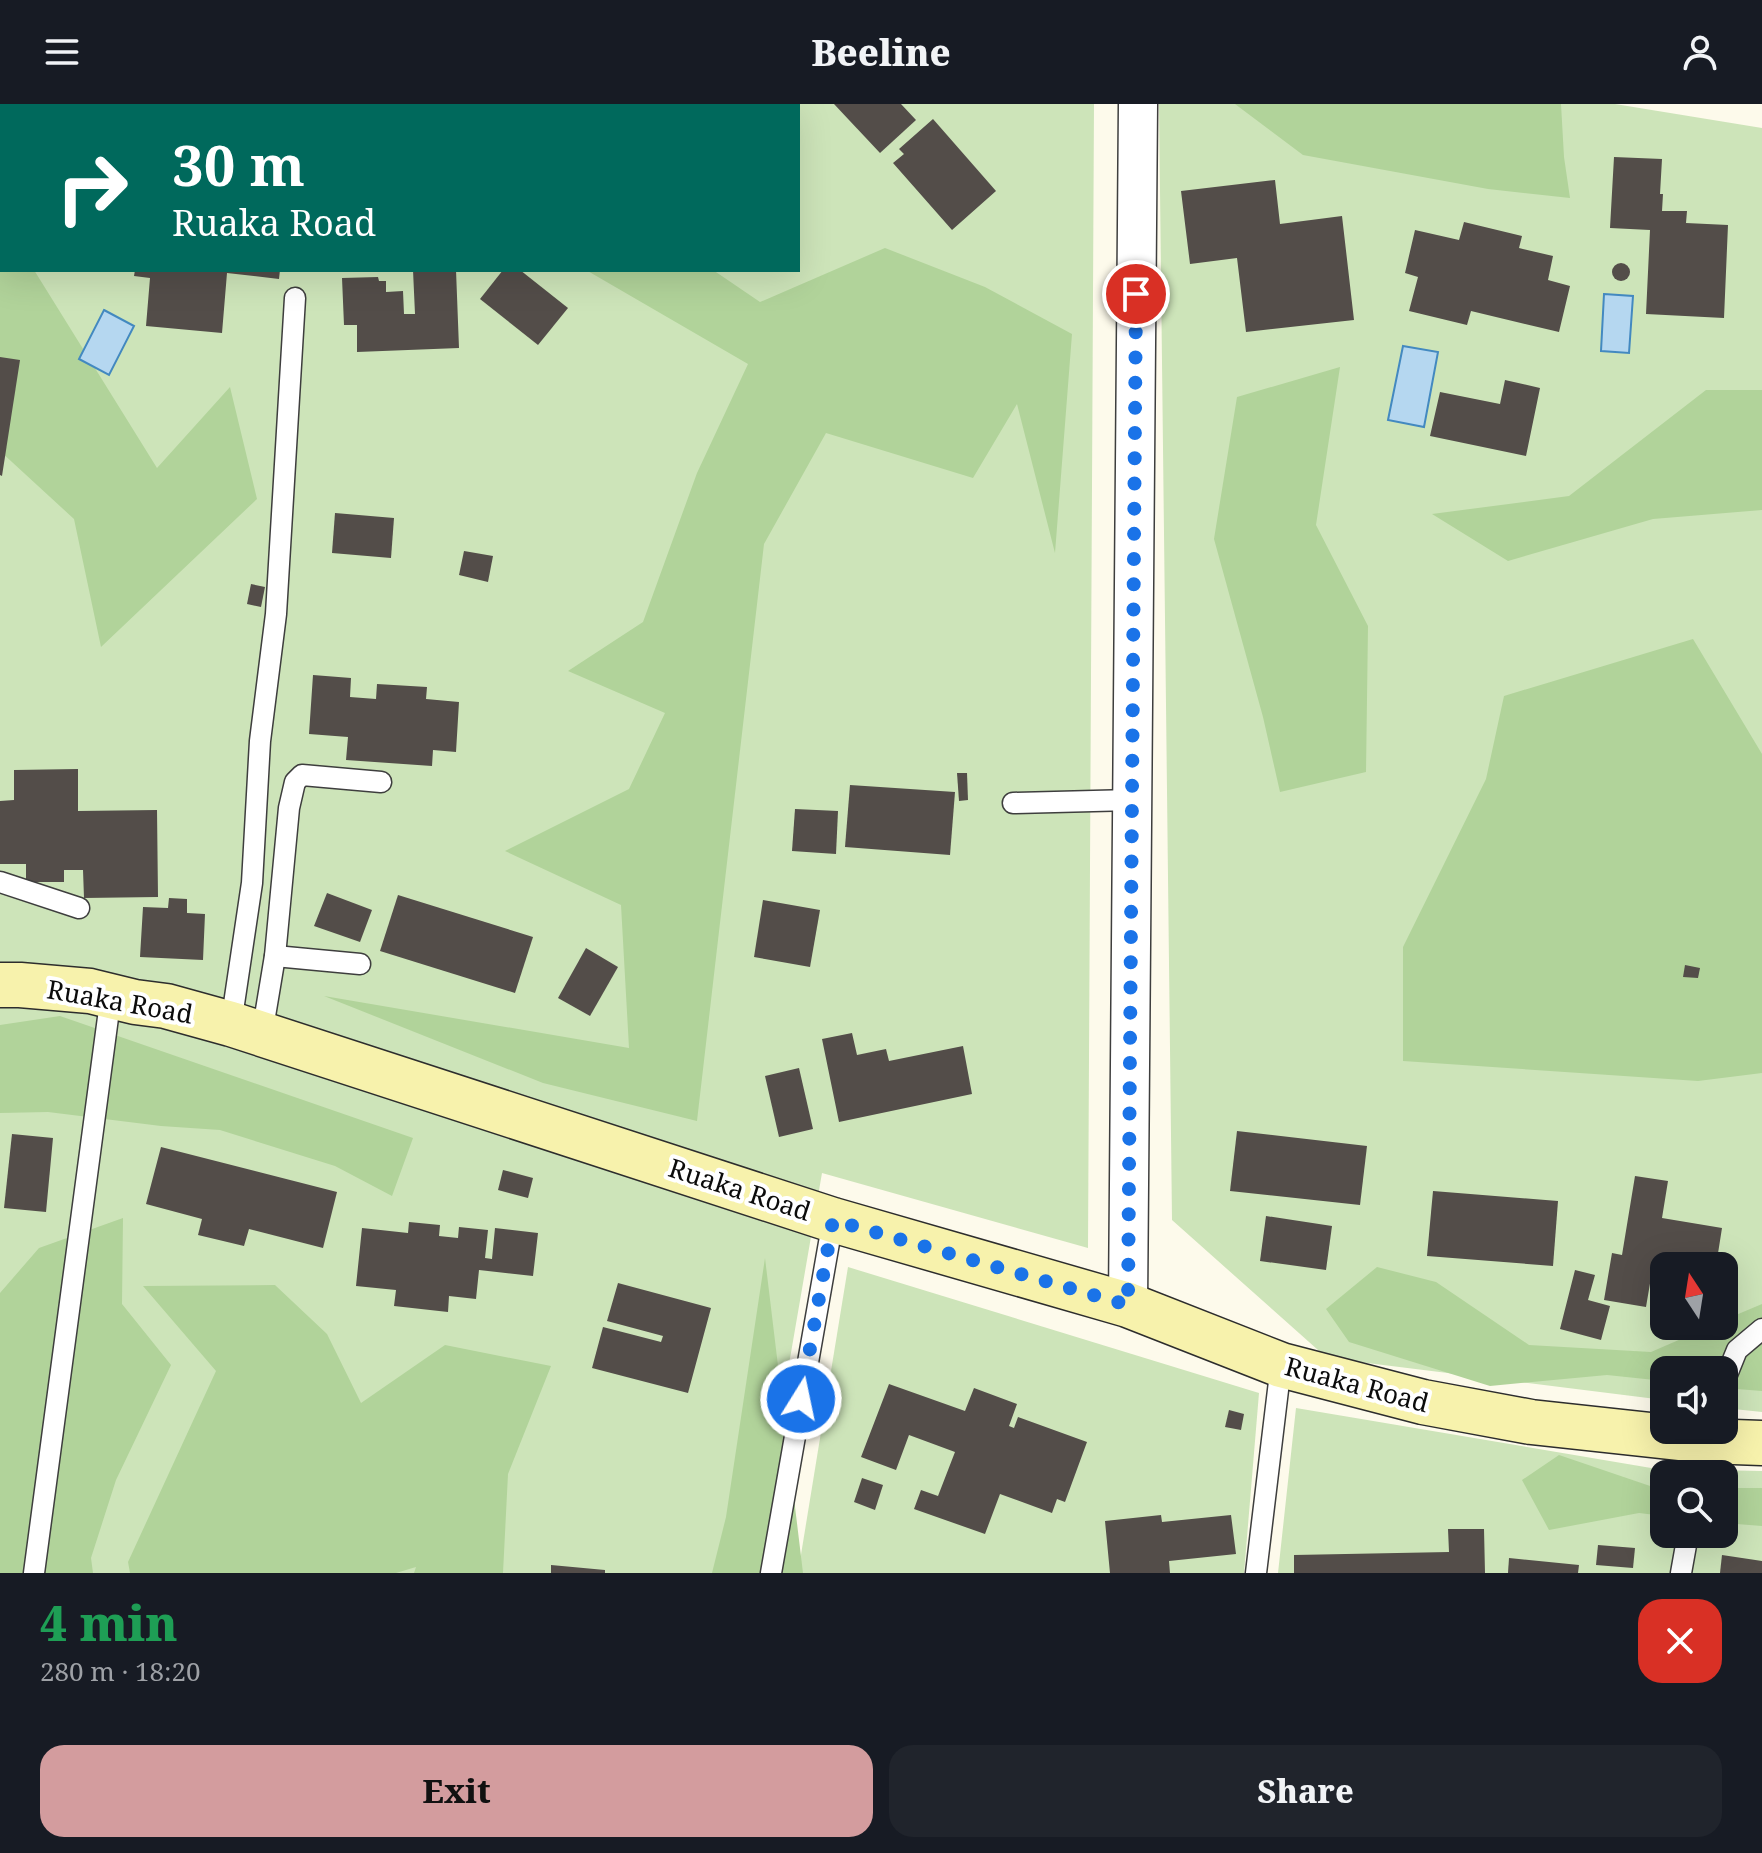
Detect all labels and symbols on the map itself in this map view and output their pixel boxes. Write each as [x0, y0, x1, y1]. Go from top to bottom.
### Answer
pin [1102, 260, 1170, 328]
street label: Ruaka Road [44, 970, 196, 1032]
street label: Ruaka Road [664, 1149, 816, 1229]
north arrow [1650, 1252, 1738, 1340]
street label: Ruaka Road [1281, 1348, 1433, 1420]
position arrow [759, 1357, 843, 1441]

